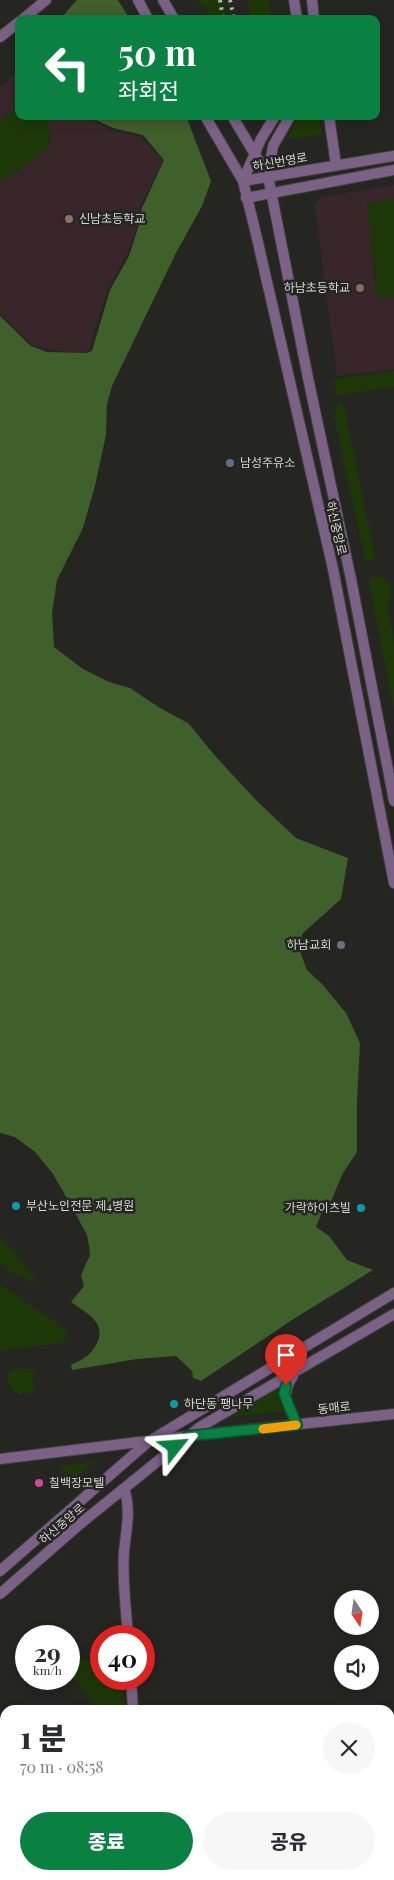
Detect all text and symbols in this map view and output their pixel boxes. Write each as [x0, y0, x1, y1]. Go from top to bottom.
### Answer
text: 50 m [118, 28, 196, 75]
icon: left [35, 35, 100, 100]
text: 좌회전 [118, 75, 179, 105]
street label: 하신번영로 [251, 148, 308, 174]
place label: 신남초등학교 [79, 210, 145, 226]
marker: 신남초등학교 [63, 213, 75, 225]
place label: 하남초등학교 [284, 279, 350, 295]
marker: 하남초등학교 [354, 282, 366, 294]
place label: 남성주유소 [240, 454, 295, 470]
marker: 남성주유소 [224, 457, 236, 469]
street label: 하신중앙로 [323, 499, 351, 556]
place label: 하남교회 [287, 936, 331, 952]
marker: 하남교회 [335, 939, 347, 951]
place label: 부산노인전문 제4병원 [26, 1197, 134, 1213]
place label: 가락하이츠빌 [285, 1199, 351, 1215]
marker: 부산노인전문 제4병원 [10, 1200, 22, 1212]
marker: 가락하이츠빌 [355, 1202, 367, 1214]
pin [265, 1334, 307, 1385]
icon: arrive [272, 1341, 300, 1369]
place label: 하단동 팽나무 [184, 1395, 253, 1411]
street label: 동매로 [317, 1397, 351, 1417]
marker: 하단동 팽나무 [168, 1398, 180, 1410]
position arrow [148, 1420, 200, 1472]
place label: 칠백장모텔 [49, 1474, 104, 1490]
marker: 칠백장모텔 [33, 1477, 45, 1489]
street label: 하신중앙로 [35, 1499, 87, 1547]
north arrow [334, 1590, 379, 1635]
map controls [334, 1590, 379, 1690]
speed limit sign: 40 [90, 1625, 155, 1690]
text: 29 [34, 1635, 61, 1668]
button: sound [334, 1645, 379, 1690]
text: km/h [33, 1662, 62, 1678]
text: 1 분 [20, 1717, 66, 1757]
button: close [323, 1722, 375, 1774]
text: 70 m · 08:58 [20, 1756, 104, 1777]
button: 종료 [20, 1812, 193, 1870]
button: 공유 [203, 1812, 375, 1870]

